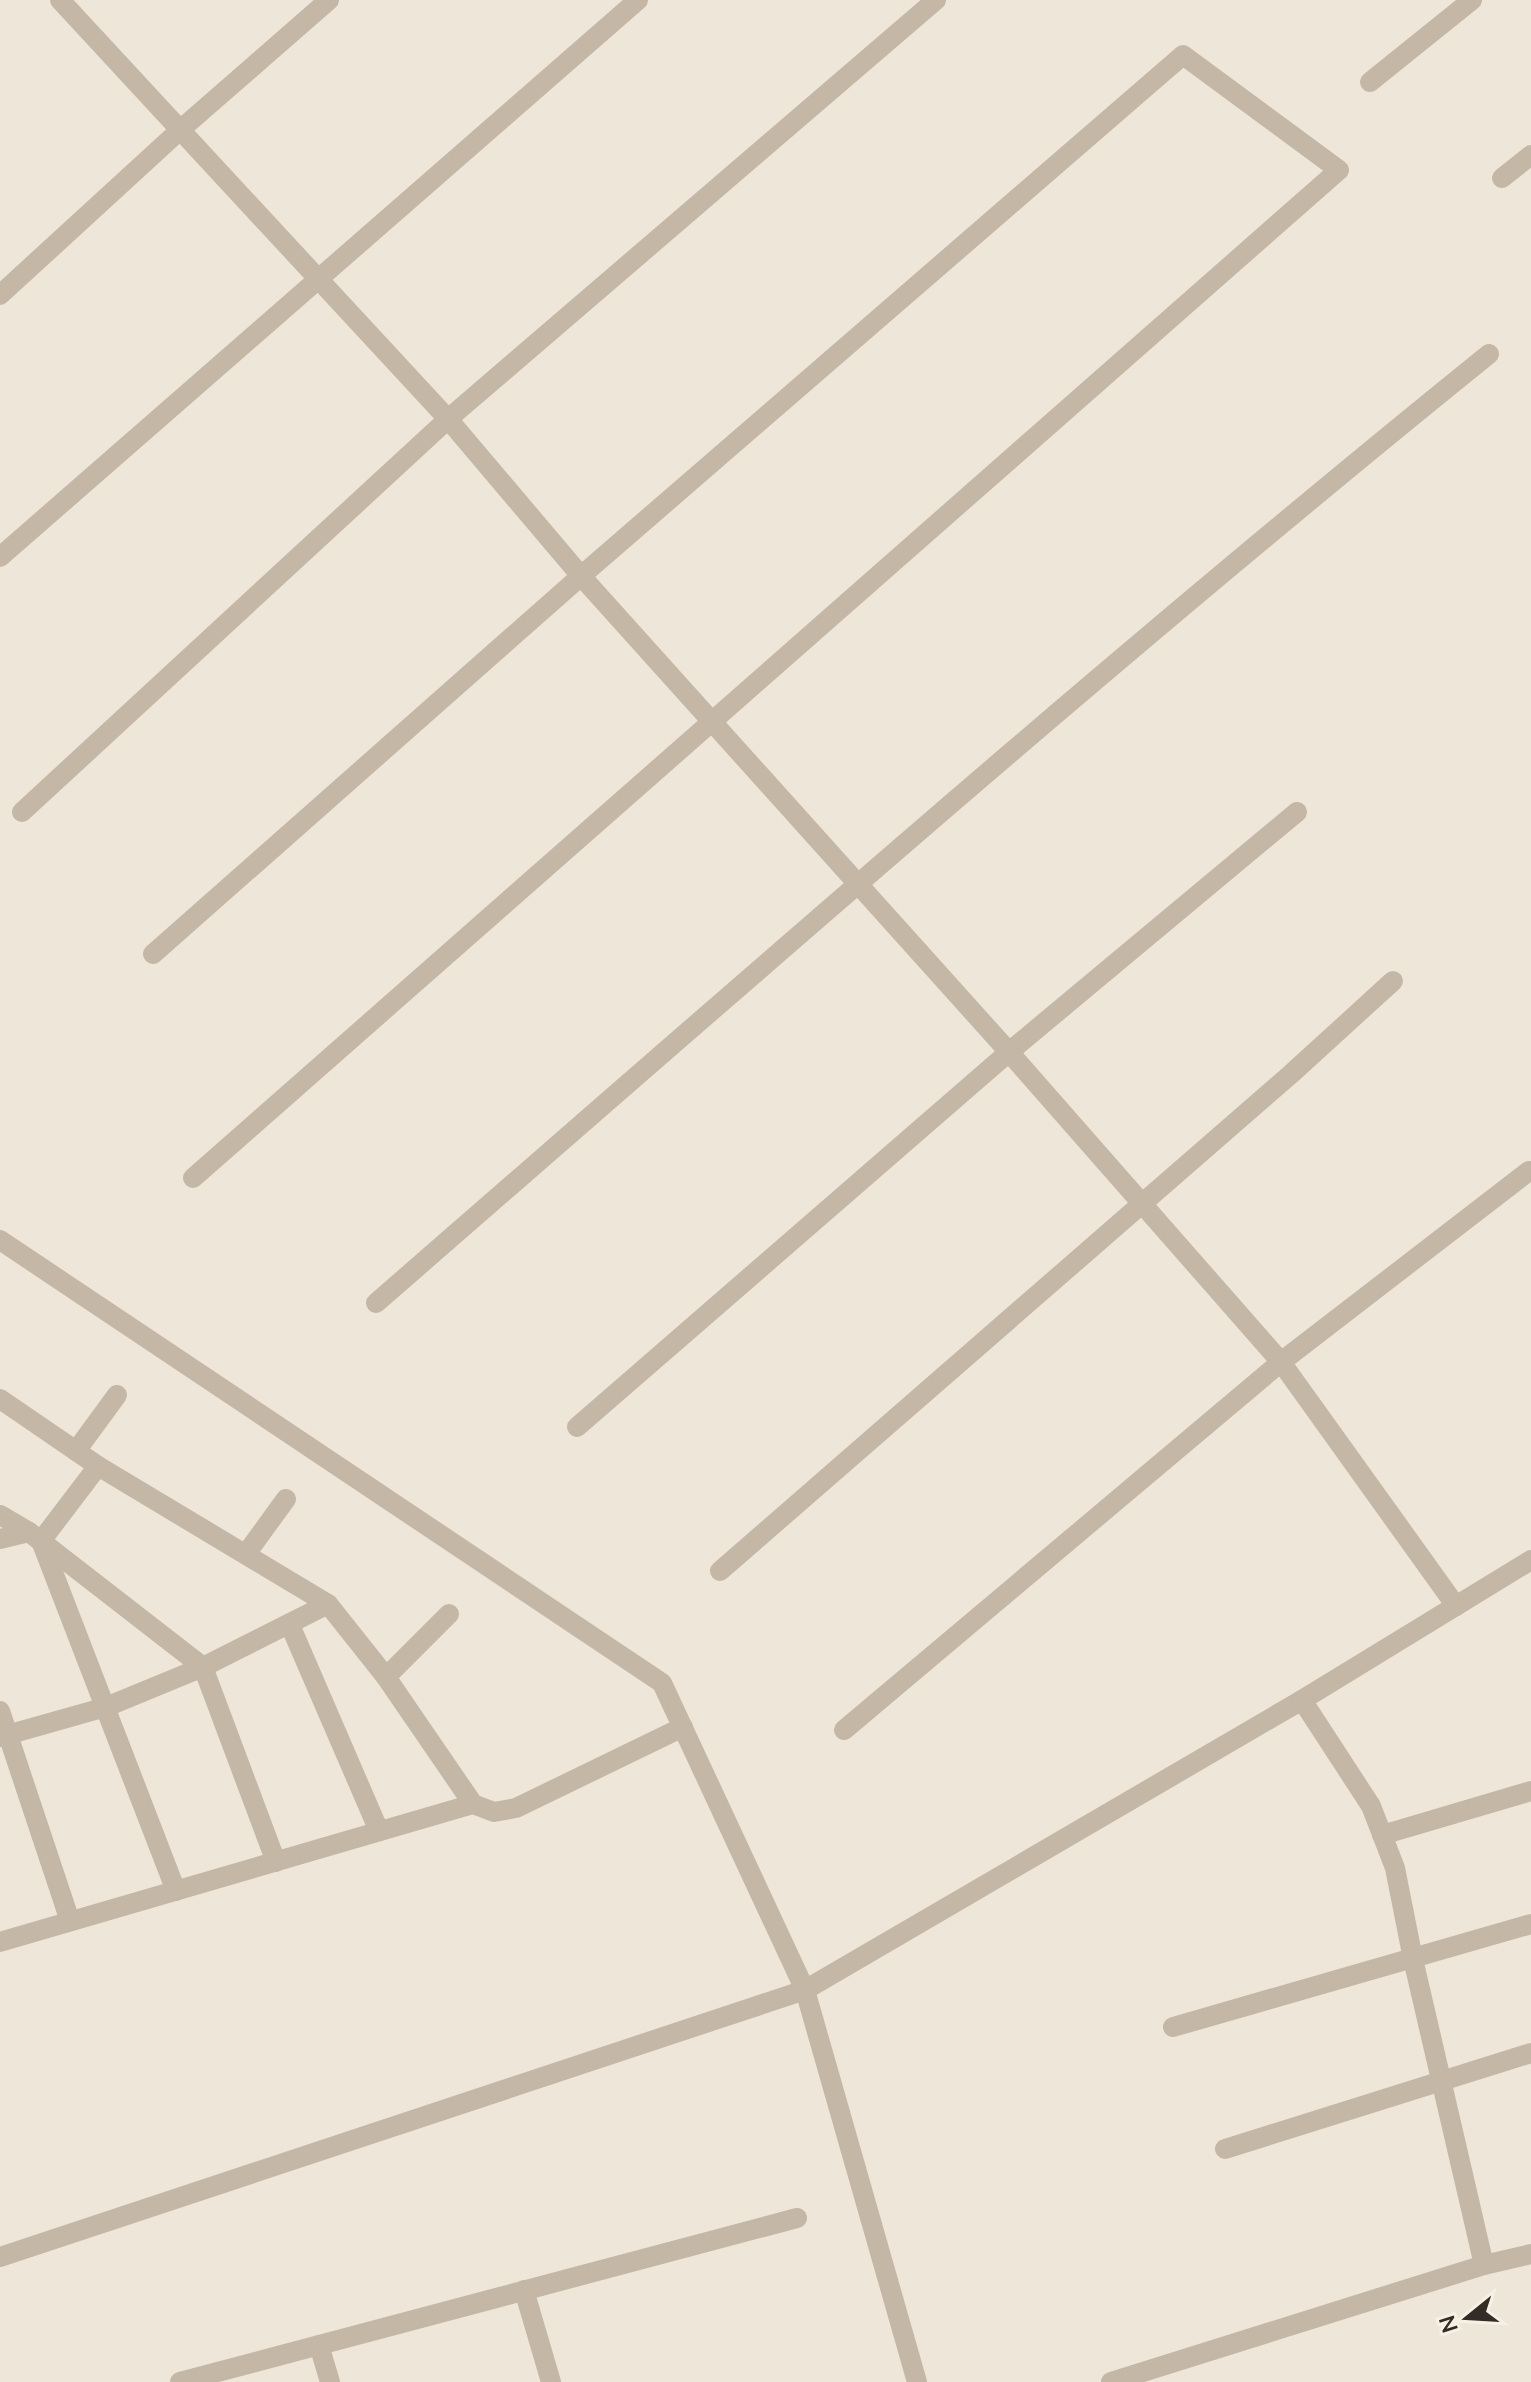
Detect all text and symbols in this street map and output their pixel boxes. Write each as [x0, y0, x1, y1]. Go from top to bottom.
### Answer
north arrow [1427, 2278, 1507, 2358]
text: N [1432, 2311, 1466, 2336]

